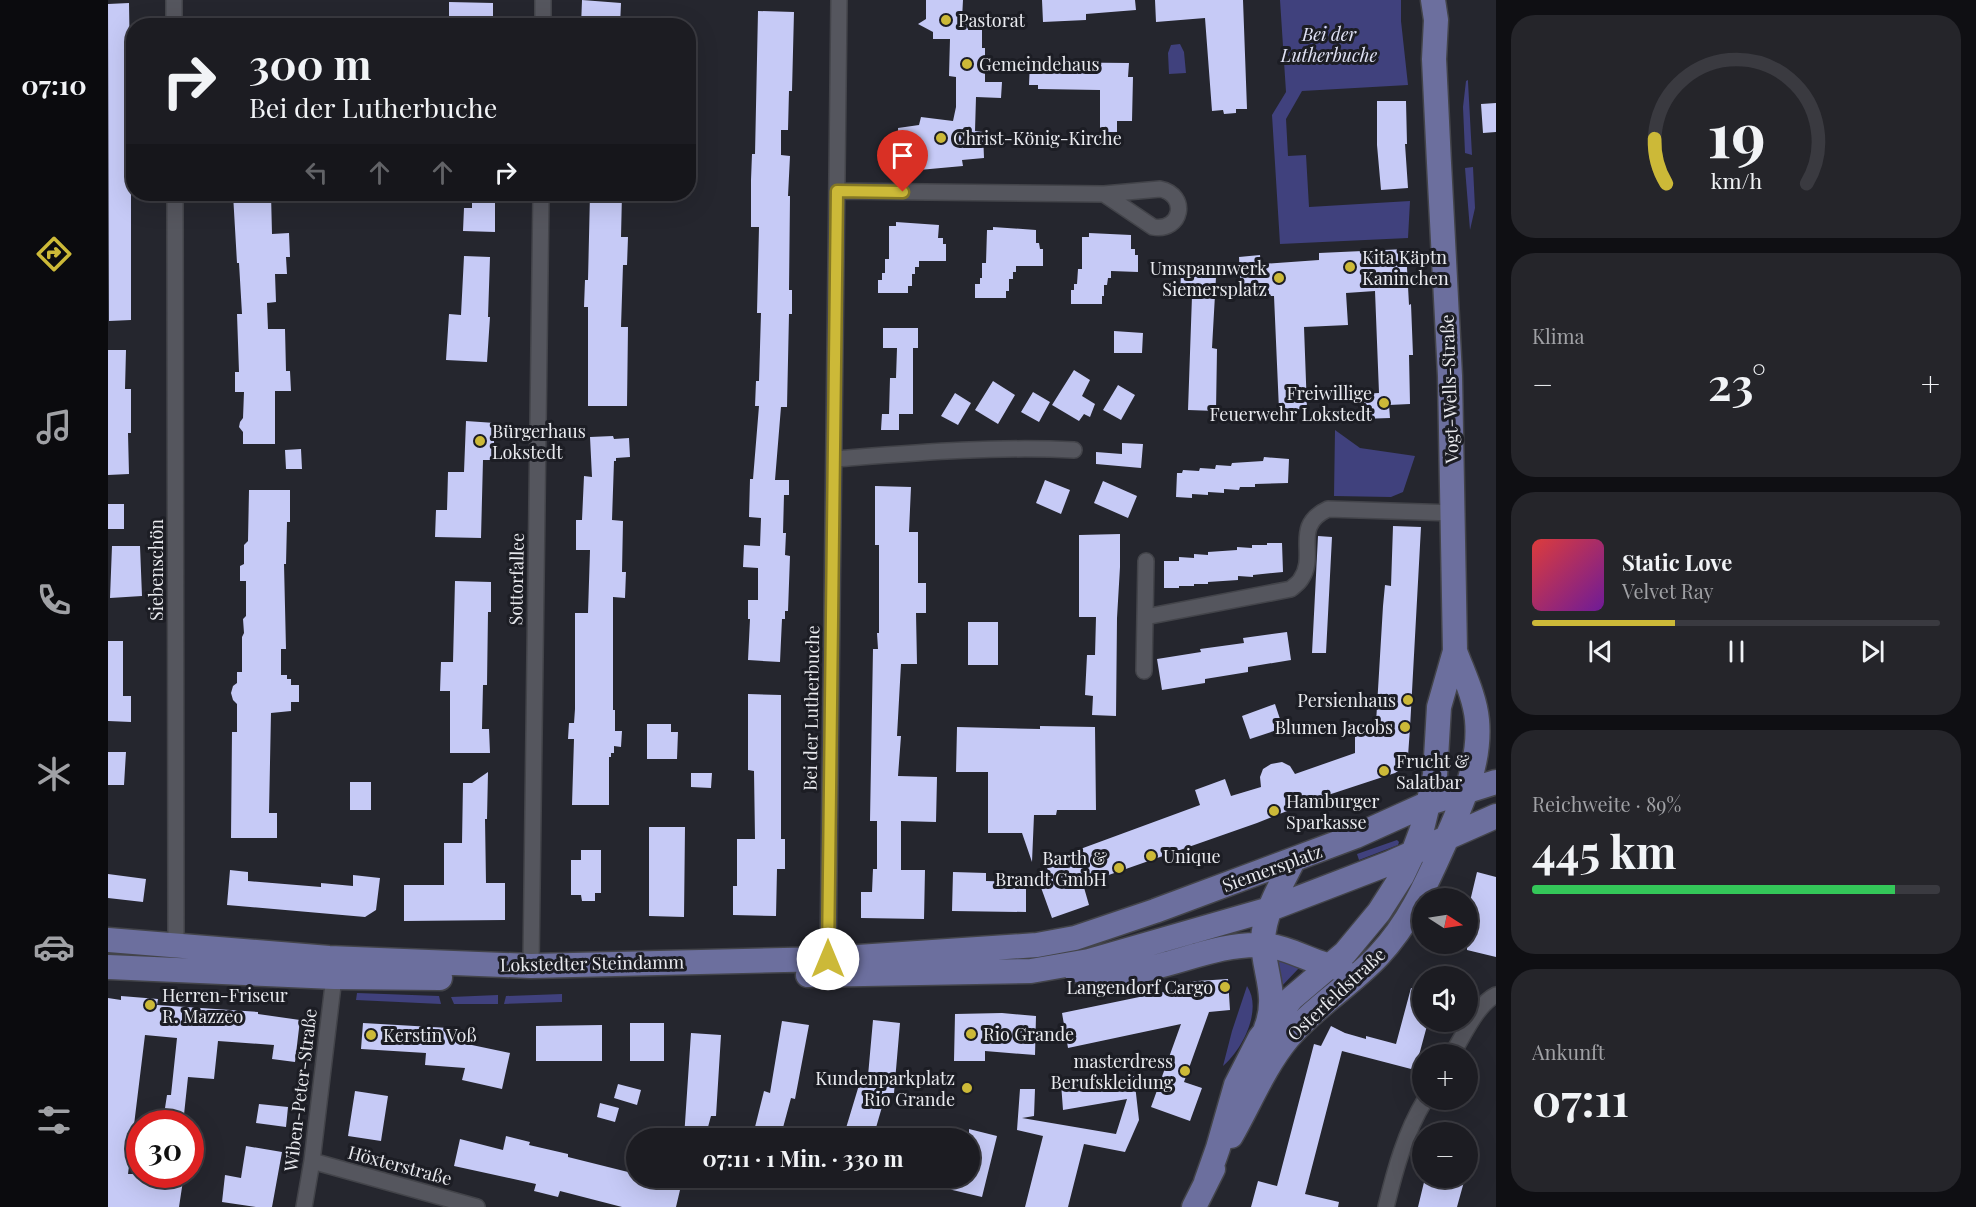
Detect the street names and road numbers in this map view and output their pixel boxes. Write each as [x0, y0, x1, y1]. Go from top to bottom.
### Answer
street label: Vogt-Wells-Straße [1434, 314, 1464, 465]
street label: Siebenschön [144, 519, 168, 621]
street label: Sottorfallee [503, 532, 529, 626]
street label: Bei der Lutherbuche [798, 625, 824, 791]
street label: Siemersplatz [1219, 839, 1325, 897]
street label: Osterfeldstraße [1282, 942, 1390, 1046]
street label: Lokstedter Steindamm [500, 949, 684, 977]
street label: Wiben-Peter-Straße [278, 1007, 322, 1174]
street label: Höxterstraße [345, 1140, 455, 1190]

